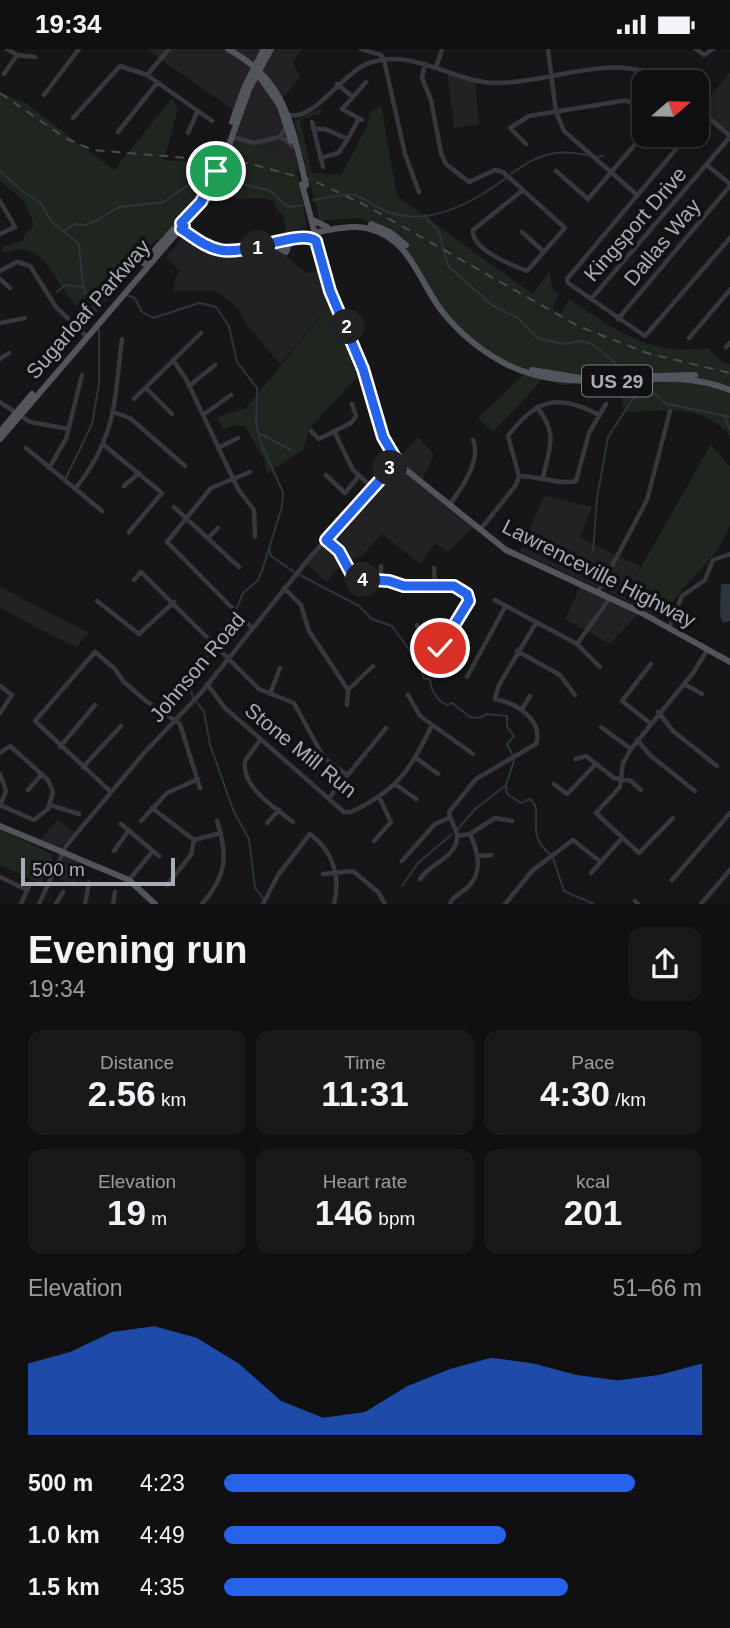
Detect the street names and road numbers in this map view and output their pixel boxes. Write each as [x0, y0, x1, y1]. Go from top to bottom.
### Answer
street label: Kingsport Drive [579, 162, 691, 286]
street label: Dallas Way [619, 194, 705, 290]
street label: Sugarloaf Parkway [22, 235, 155, 383]
road number: US 29 [582, 365, 652, 397]
street label: Lawrenceville Highway [499, 514, 700, 632]
street label: Johnson Road [145, 608, 249, 726]
street label: Stone Mill Run [241, 698, 361, 802]

